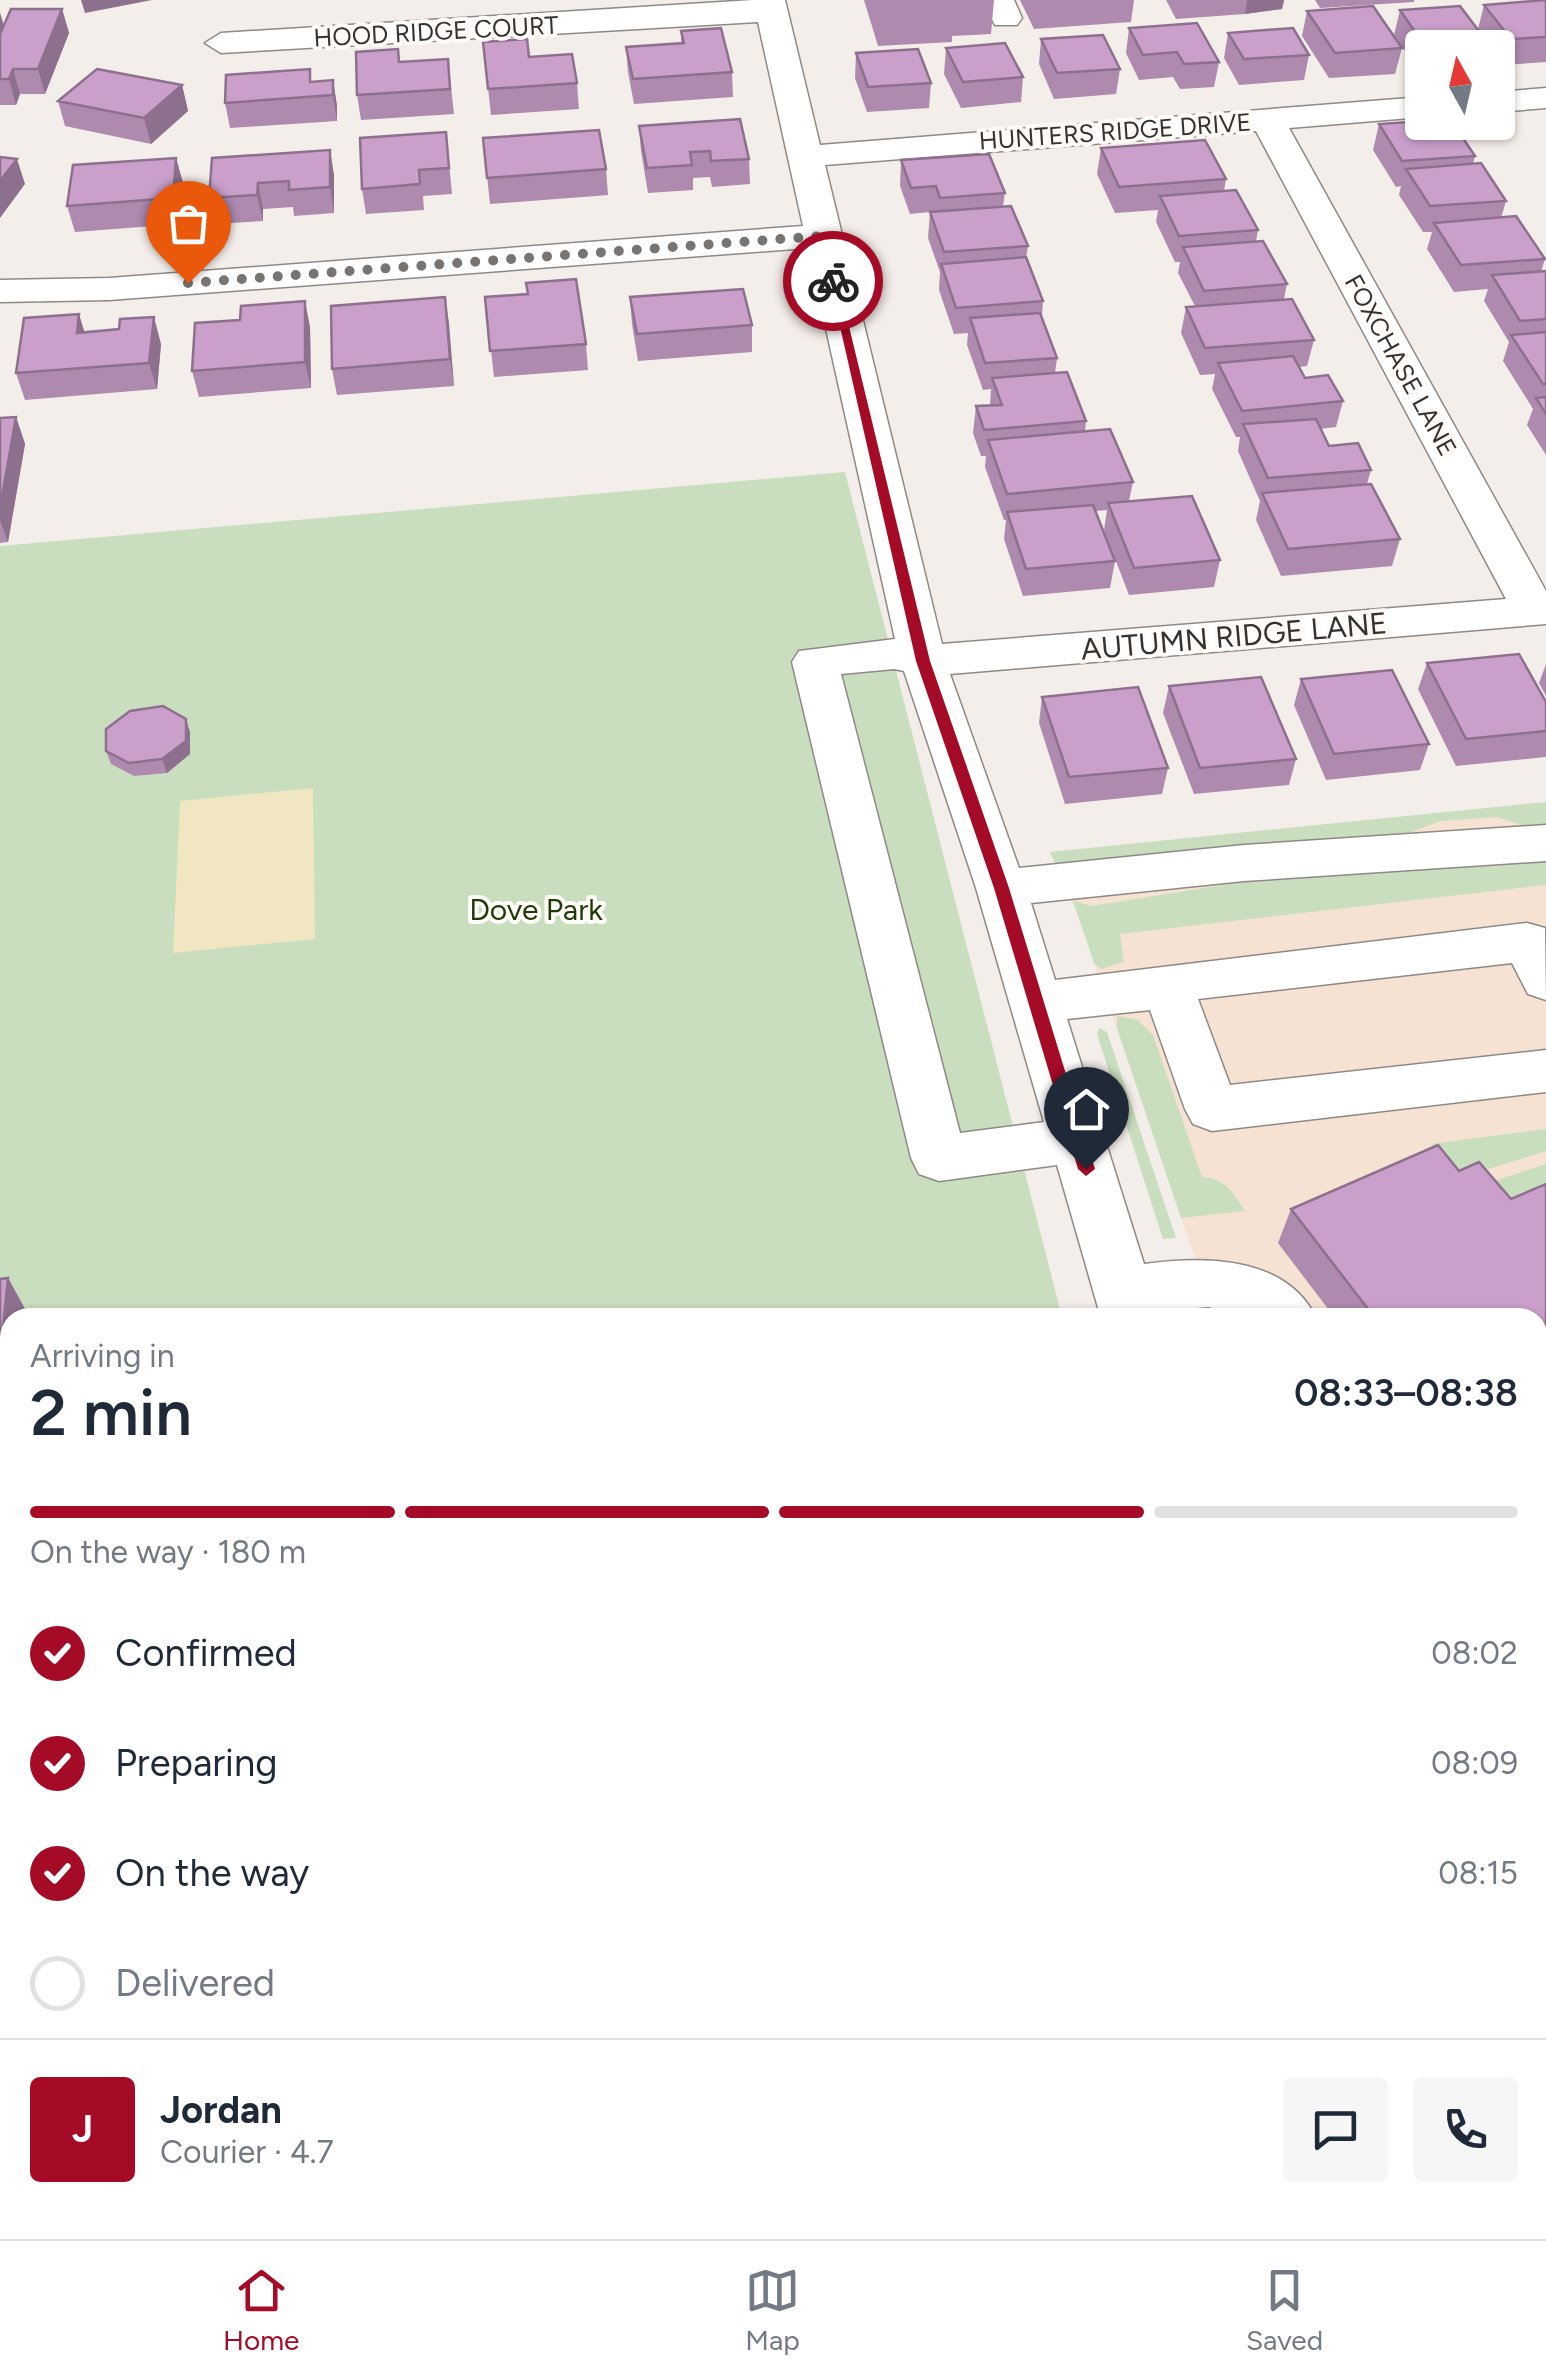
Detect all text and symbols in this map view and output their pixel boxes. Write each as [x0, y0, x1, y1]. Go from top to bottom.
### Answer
street label: HOOD RIDGE COURT [313, 10, 559, 52]
north arrow [1405, 30, 1515, 140]
map controls [1405, 30, 1515, 140]
street label: HUNTERS RIDGE DRIVE [978, 107, 1252, 155]
pin [146, 181, 231, 284]
icon: bag [161, 196, 216, 251]
courier [783, 231, 883, 331]
icon: bike [806, 254, 861, 309]
street label: FOXCHASE LANE [1339, 269, 1463, 461]
street label: AUTUMN RIDGE LANE [1079, 604, 1389, 668]
park label: Dove Park [469, 891, 603, 928]
pin [1044, 1067, 1129, 1170]
icon: home [1059, 1082, 1114, 1137]
text: Arriving in [30, 1337, 175, 1375]
text: 08:33–08:38 [1294, 1370, 1518, 1416]
text: 2 min [30, 1373, 192, 1451]
text: On the way · 180 m [30, 1533, 306, 1571]
icon: check [30, 1626, 85, 1681]
text: Confirmed [115, 1630, 297, 1676]
text: 08:02 [1431, 1634, 1518, 1672]
icon: check [30, 1736, 85, 1791]
text: Preparing [115, 1740, 277, 1786]
text: 08:09 [1431, 1744, 1518, 1782]
icon: check [30, 1846, 85, 1901]
text: On the way [115, 1850, 309, 1896]
text: 08:15 [1438, 1854, 1518, 1892]
text: Delivered [115, 1960, 275, 2006]
button: chat [1283, 2077, 1388, 2182]
button: phone [1413, 2077, 1518, 2182]
text: Jordan [160, 2087, 282, 2133]
text: J [72, 2106, 93, 2152]
text: Courier · 4.7 [160, 2133, 334, 2171]
tab: Home [223, 2263, 299, 2357]
tab: Map [745, 2263, 800, 2357]
tab: Saved [1246, 2263, 1323, 2357]

